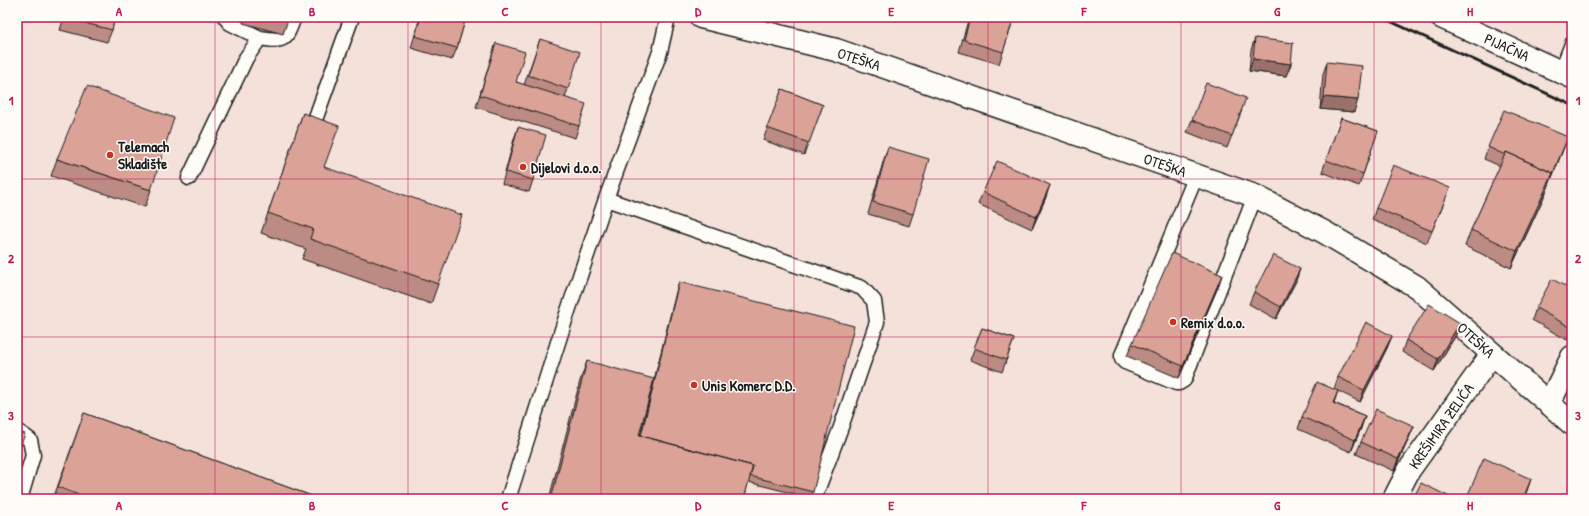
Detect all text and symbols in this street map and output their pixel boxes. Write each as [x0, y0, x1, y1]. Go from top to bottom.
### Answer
text: A [116, 2, 123, 20]
text: B [309, 2, 316, 20]
text: C [501, 2, 509, 20]
text: D [695, 2, 702, 20]
text: E [888, 2, 894, 20]
text: F [1081, 2, 1088, 20]
text: G [1274, 2, 1281, 20]
text: H [1467, 2, 1473, 20]
street label: PIJAČNA [1481, 28, 1533, 66]
street label: OTEŠKA [835, 42, 884, 76]
text: 1 [9, 91, 14, 109]
text: 1 [1576, 91, 1581, 109]
place label: Telemach Skladište [117, 136, 170, 174]
street label: OTEŠKA [1141, 148, 1190, 182]
marker: Telemach Skladište [105, 150, 115, 160]
place label: Dijelovi d.o.o. [531, 157, 601, 178]
marker: Dijelovi d.o.o. [518, 162, 528, 172]
text: 2 [8, 249, 15, 267]
text: 2 [1575, 249, 1582, 267]
place label: Remix d.o.o. [1181, 312, 1245, 333]
marker: Remix d.o.o. [1168, 317, 1178, 327]
street label: OTEŠKA [1453, 317, 1500, 363]
place label: Unis Komerc D.D. [702, 375, 795, 396]
street label: KREŠIMIRA ZELIĆA [1404, 378, 1479, 473]
marker: Unis Komerc D.D. [689, 380, 699, 390]
text: 3 [8, 406, 14, 424]
text: 3 [1575, 406, 1581, 424]
text: A [116, 496, 123, 514]
text: B [309, 496, 316, 514]
text: C [501, 496, 509, 514]
text: D [695, 496, 702, 514]
text: E [888, 496, 894, 514]
text: F [1081, 496, 1088, 514]
text: G [1274, 496, 1281, 514]
text: H [1467, 496, 1473, 514]

